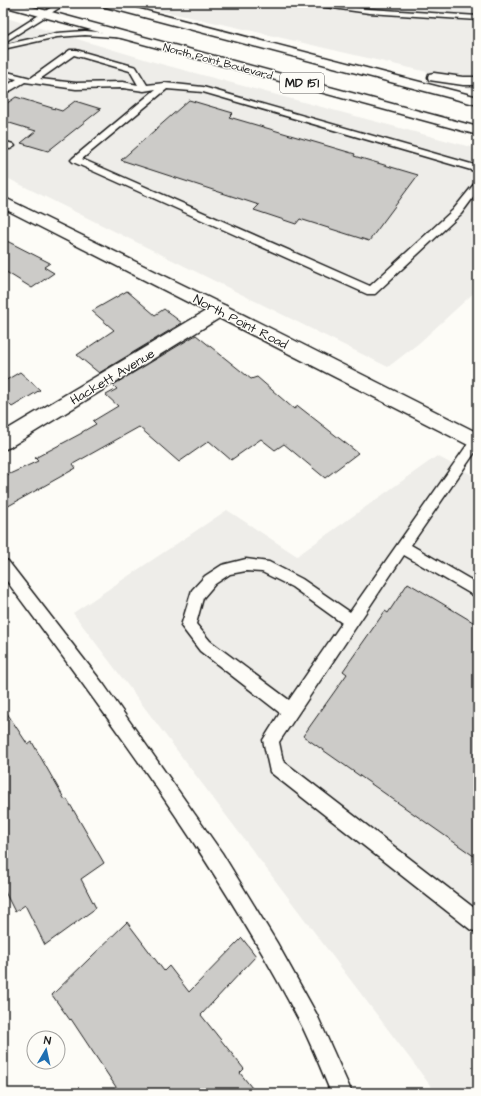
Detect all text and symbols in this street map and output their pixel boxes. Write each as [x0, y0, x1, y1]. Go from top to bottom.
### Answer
street label: North Point Boulevard [161, 40, 275, 83]
road number: MD 151 [280, 73, 324, 93]
street label: North Point Road [190, 290, 291, 354]
street label: Hackett Avenue [67, 345, 158, 409]
north arrow [26, 1030, 66, 1070]
text: N [43, 1033, 52, 1049]

